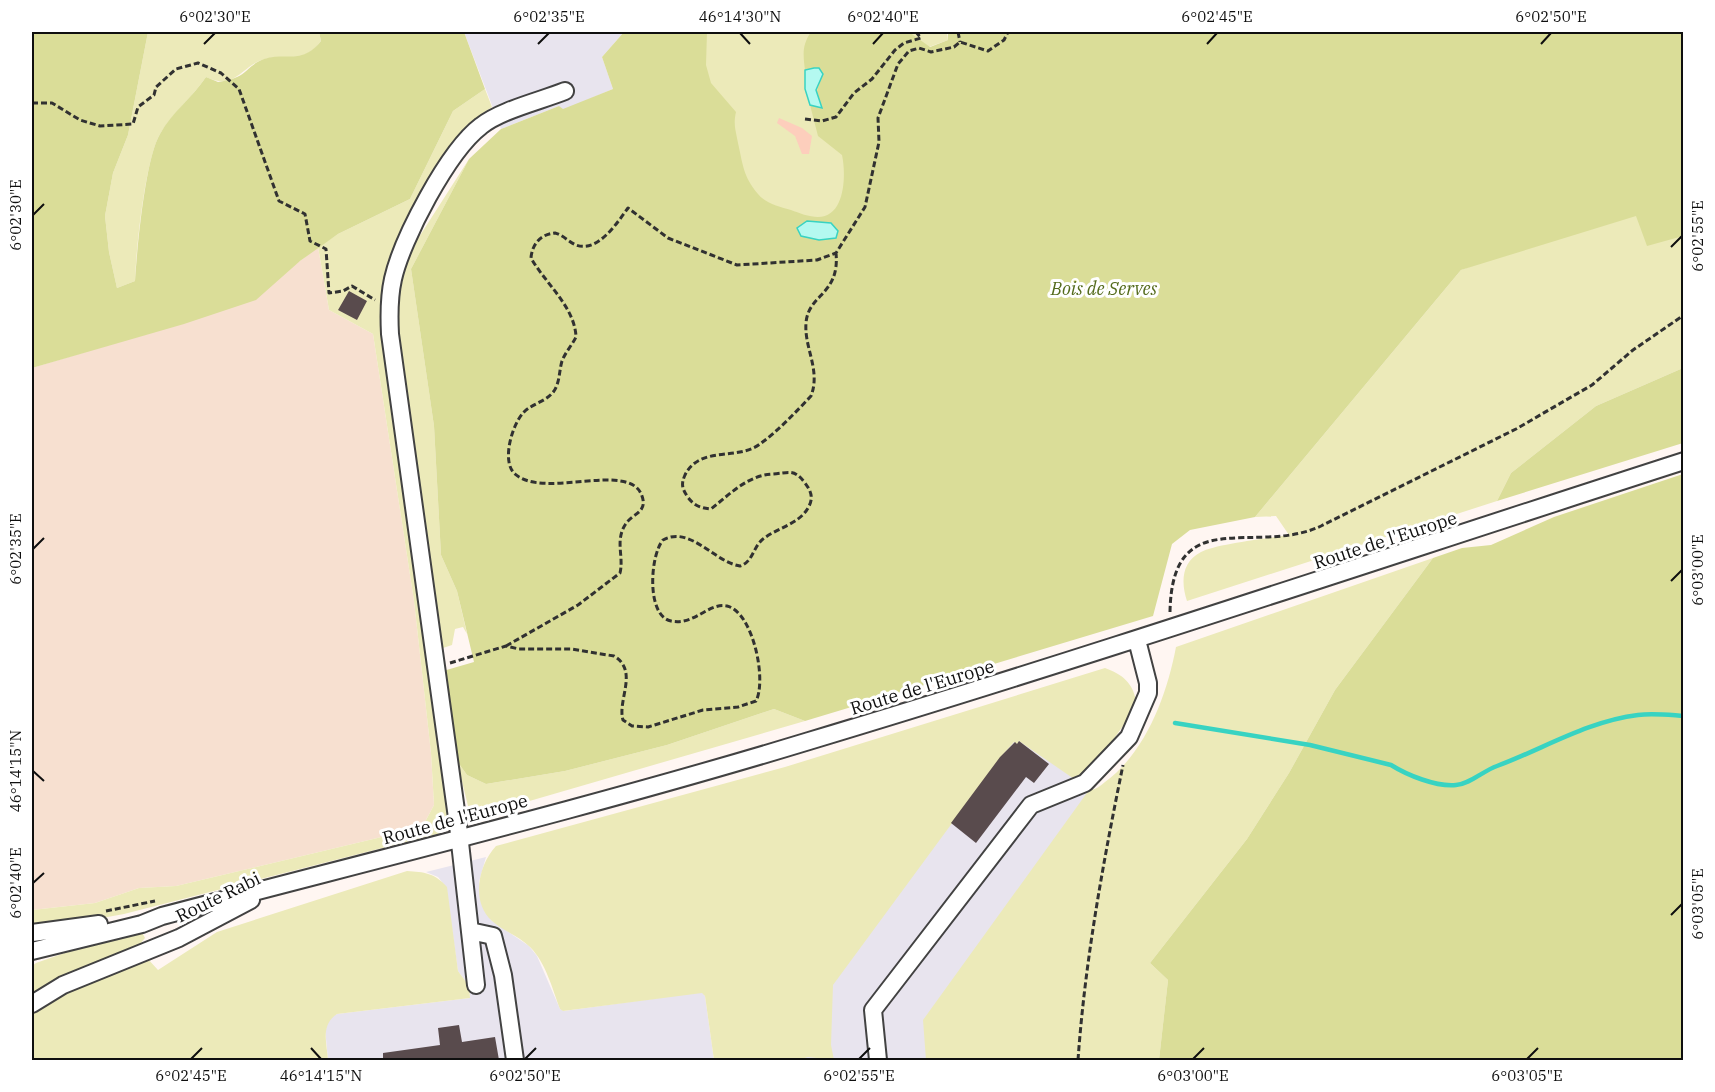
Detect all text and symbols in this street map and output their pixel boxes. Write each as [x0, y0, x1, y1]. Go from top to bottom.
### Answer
text: 6°02'30"E [179, 7, 251, 26]
text: 6°02'35"E [513, 7, 585, 26]
text: 46°14'30"N [699, 7, 781, 26]
text: 6°02'40"E [847, 7, 919, 26]
text: 6°02'45"E [1181, 7, 1253, 26]
text: 6°02'50"E [1515, 7, 1587, 26]
text: 6°02'30"E [6, 179, 25, 251]
text: 6°02'55"E [1688, 200, 1707, 272]
park label: Bois de Serves [1050, 277, 1158, 300]
street label: Route de l'Europe [1310, 506, 1460, 574]
text: 6°02'35"E [6, 513, 25, 585]
text: 6°03'00"E [1688, 534, 1707, 606]
street label: Route de l'Europe [847, 654, 997, 720]
text: 46°14'15"N [6, 730, 25, 812]
street label: Route de l'Europe [380, 789, 530, 849]
text: 6°02'40"E [6, 847, 25, 919]
street label: Route Rabi [172, 866, 264, 927]
text: 6°03'05"E [1688, 868, 1707, 940]
text: 6°02'45"E [155, 1066, 227, 1085]
text: 46°14'15"N [280, 1066, 362, 1085]
text: 6°02'50"E [489, 1066, 561, 1085]
text: 6°02'55"E [823, 1066, 895, 1085]
text: 6°03'00"E [1157, 1066, 1229, 1085]
text: 6°03'05"E [1491, 1066, 1563, 1085]

